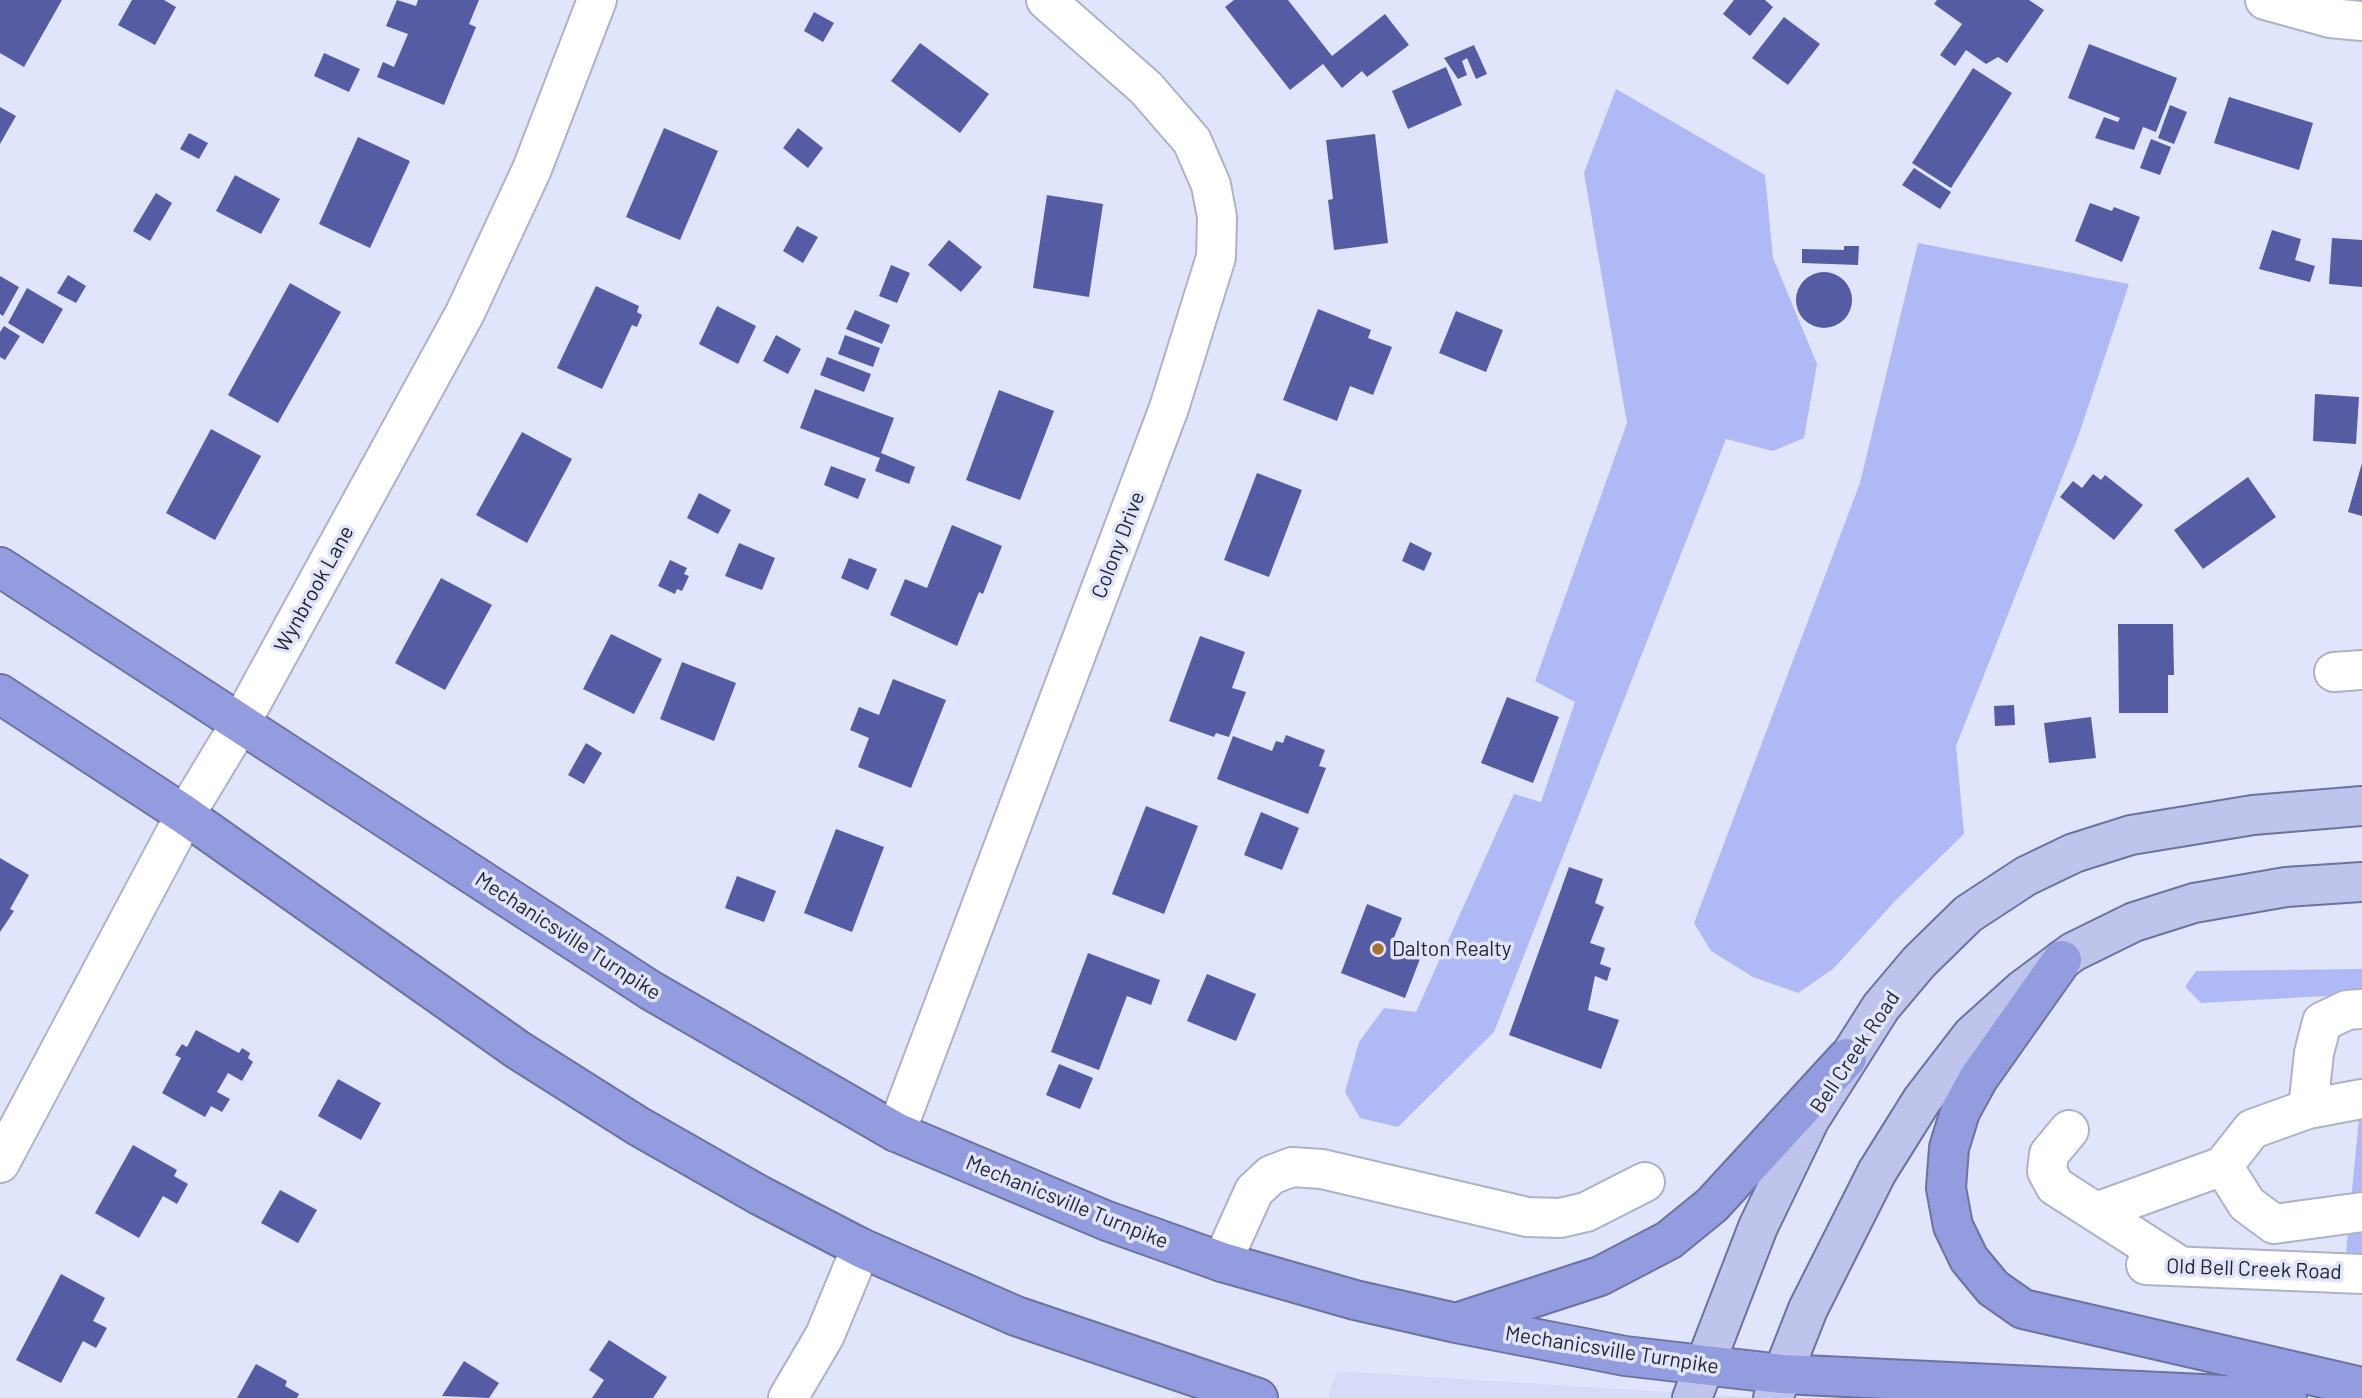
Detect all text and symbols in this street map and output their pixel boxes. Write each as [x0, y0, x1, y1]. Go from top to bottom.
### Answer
street label: Colony Drive [1086, 488, 1150, 602]
street label: Wynbrook Lane [269, 521, 359, 657]
street label: Mechanicsville Turnpike [471, 867, 665, 1005]
place label: Dalton Realty [1392, 936, 1511, 962]
marker: Dalton Realty [1370, 941, 1386, 957]
street label: Bell Creek Road [1805, 986, 1905, 1118]
street label: Mechanicsville Turnpike [962, 1150, 1172, 1254]
street label: Old Bell Creek Road [2166, 1253, 2342, 1285]
street label: Mechanicsville Turnpike [1503, 1321, 1721, 1379]

